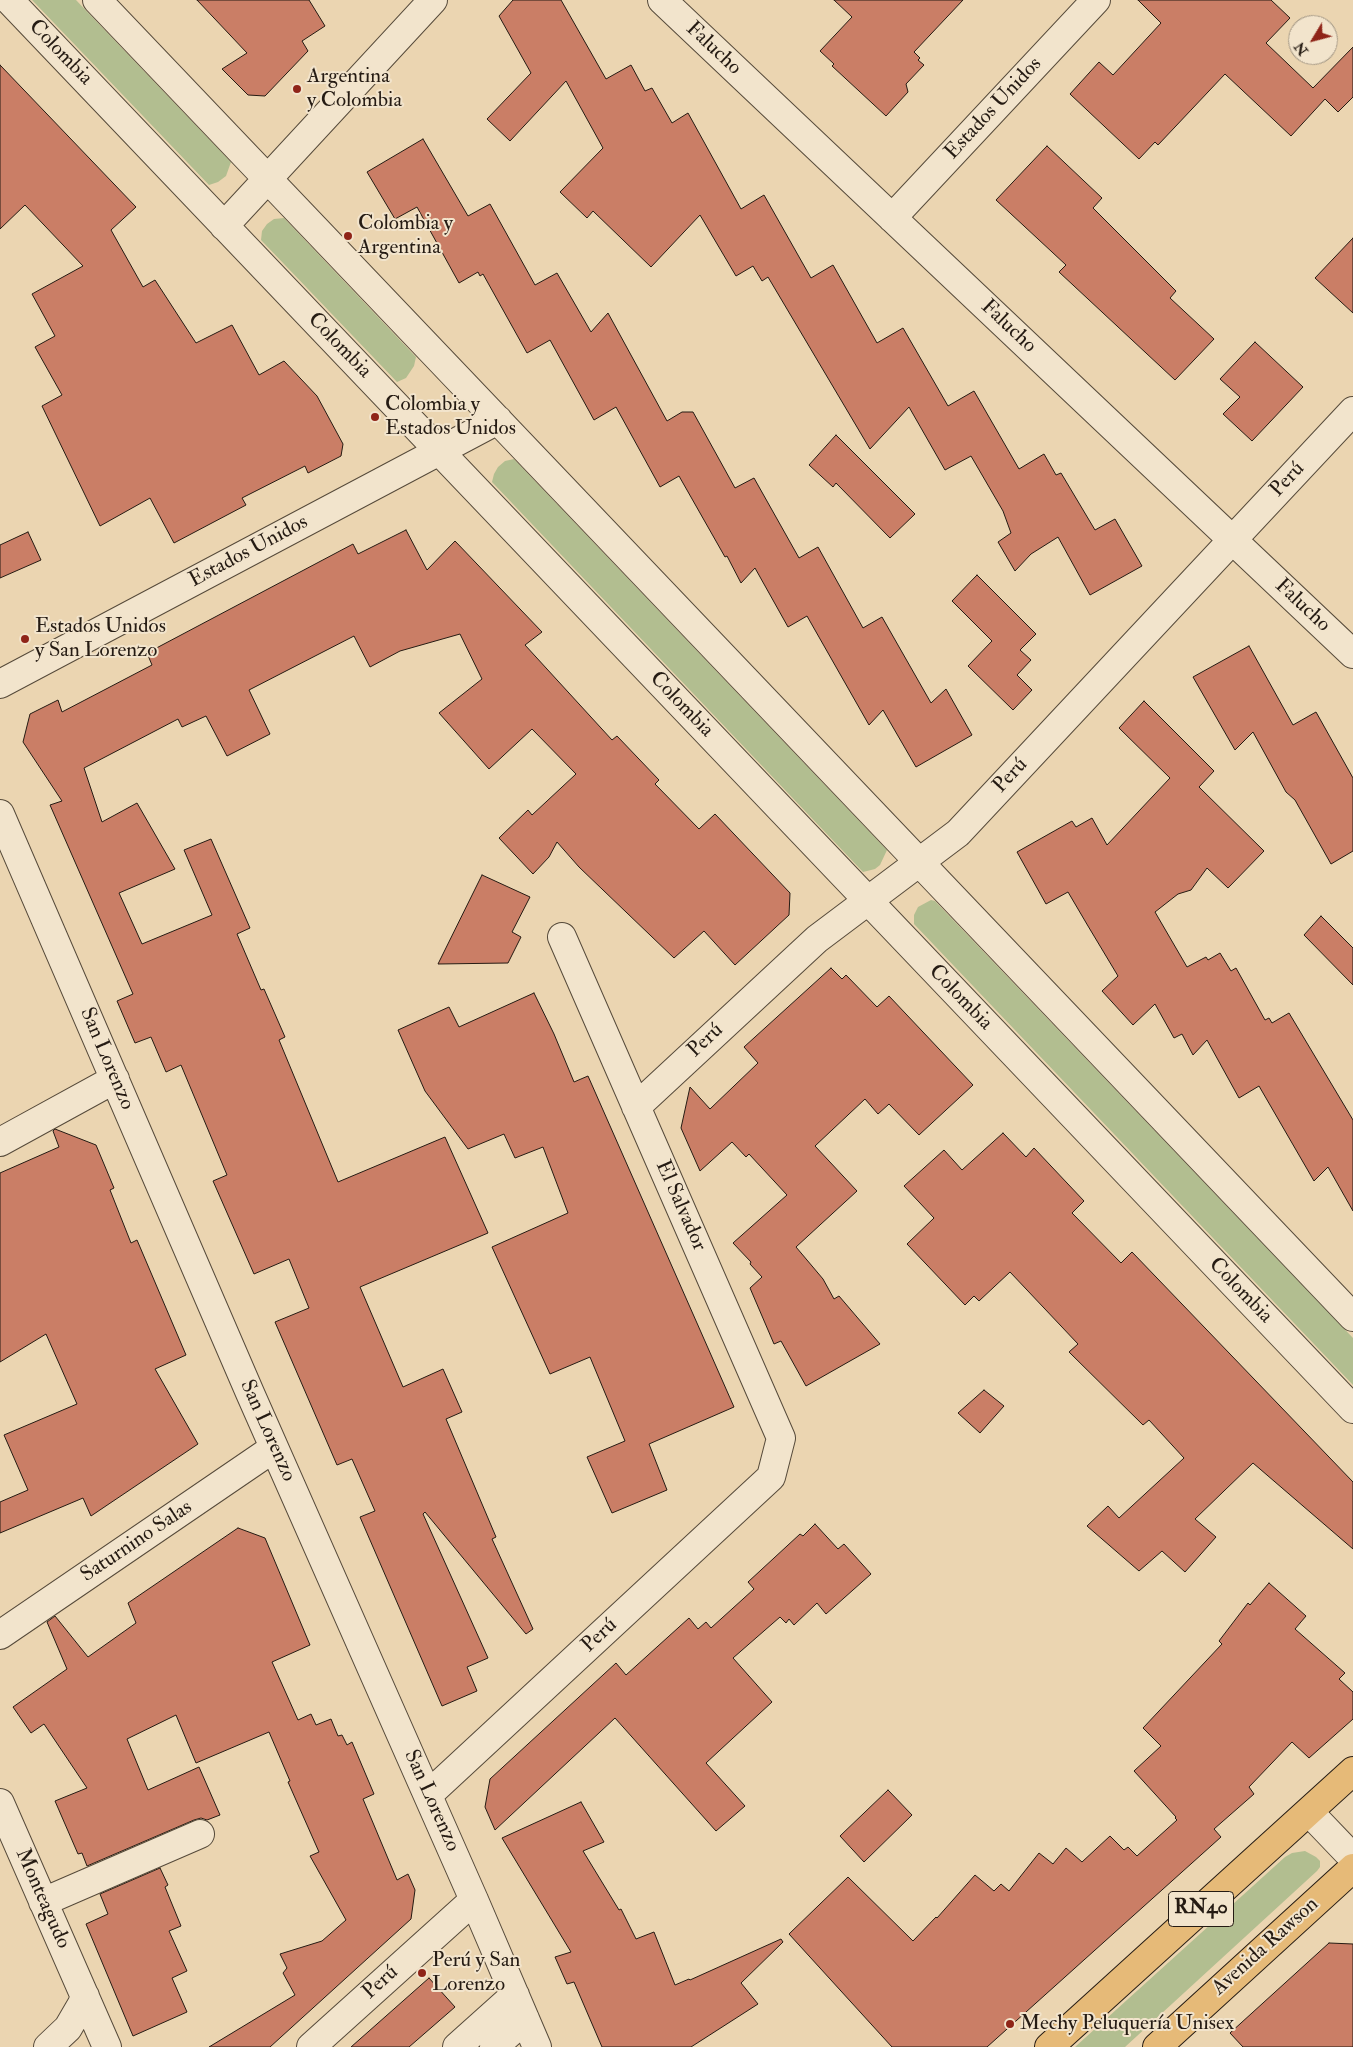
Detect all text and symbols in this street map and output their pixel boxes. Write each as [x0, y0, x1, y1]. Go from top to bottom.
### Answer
street label: Colombia [23, 15, 97, 91]
north arrow [1288, 15, 1338, 65]
street label: Falucho [680, 17, 746, 81]
text: N [1291, 39, 1312, 59]
street label: Estados Unidos [940, 53, 1048, 165]
place label: Argentina y Colombia [307, 64, 402, 114]
marker: Argentina y Colombia [291, 83, 303, 95]
place label: Colombia y Argentina [358, 211, 453, 261]
marker: Colombia y Argentina [342, 230, 354, 242]
street label: Falucho [975, 295, 1041, 359]
street label: Colombia [302, 308, 376, 384]
place label: Colombia y Estados Unidos [385, 392, 516, 442]
marker: Colombia y Estados Unidos [369, 411, 381, 423]
street label: Perú [1265, 457, 1311, 503]
street label: Estados Unidos [185, 510, 313, 594]
street label: Falucho [1269, 574, 1335, 638]
place label: Estados Unidos y San Lorenzo [35, 614, 166, 664]
marker: Estados Unidos y San Lorenzo [19, 633, 31, 645]
street label: Colombia [644, 667, 718, 743]
street label: Perú [988, 753, 1034, 799]
street label: Colombia [923, 960, 997, 1036]
street label: San Lorenzo [73, 1004, 139, 1114]
street label: Perú [683, 1018, 729, 1064]
street label: El Salvador [649, 1157, 711, 1255]
street label: Colombia [1203, 1253, 1277, 1329]
street label: San Lorenzo [233, 1376, 301, 1486]
street label: Saturnino Salas [76, 1495, 198, 1589]
street label: Perú [577, 1613, 623, 1659]
street label: San Lorenzo [397, 1746, 465, 1856]
street label: Monteagudo [9, 1845, 75, 1953]
road number: RN40 [1168, 1892, 1234, 1926]
street label: Avenida Rawson [1208, 1893, 1324, 2001]
place label: Perú y San Lorenzo [432, 1948, 520, 1998]
street label: Perú [358, 1961, 404, 2005]
marker: Perú y San Lorenzo [416, 1967, 428, 1979]
place label: Mechy Peluquería Unisex [1020, 2011, 1234, 2037]
marker: Mechy Peluquería Unisex [1004, 2018, 1016, 2030]

